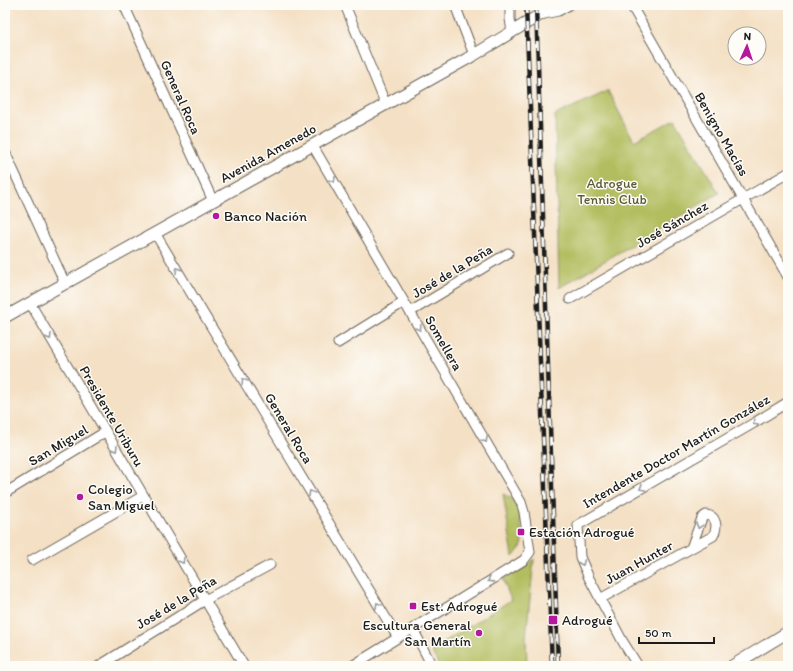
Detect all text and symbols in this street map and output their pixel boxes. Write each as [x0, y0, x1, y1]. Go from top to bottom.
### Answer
north arrow [727, 26, 767, 66]
text: N [743, 30, 752, 43]
street label: General Roca [157, 57, 205, 137]
street label: Benigno Macías [691, 89, 752, 179]
street label: Avenida Amenedo [217, 120, 319, 187]
park label: Adrogue Tennis Club [577, 175, 647, 208]
one-way arrow [328, 176, 335, 183]
street label: José Sánchez [634, 197, 711, 252]
place label: Banco Nación [224, 208, 307, 225]
marker: Banco Nación [211, 211, 221, 221]
street label: José de la Peña [409, 241, 496, 302]
one-way arrow [175, 267, 182, 274]
street label: Somellera [421, 313, 467, 375]
one-way arrow [415, 324, 422, 331]
one-way arrow [45, 333, 52, 340]
street label: Presidente Uriburu [76, 363, 148, 470]
one-way arrow [242, 378, 249, 385]
street label: General Roca [261, 390, 316, 467]
street label: Intendente Doctor Martín González [580, 390, 773, 512]
one-way arrow [752, 418, 759, 425]
street label: San Miguel [25, 421, 91, 470]
one-way arrow [480, 436, 487, 443]
one-way arrow [111, 445, 118, 452]
place label: Colegio San Miguel [88, 481, 155, 514]
one-way arrow [639, 483, 646, 490]
one-way arrow [309, 490, 316, 497]
marker: Colegio San Miguel [75, 492, 85, 502]
one-way arrow [695, 522, 704, 529]
place label: Estación Adrogué [529, 524, 635, 541]
marker: Estación Adrogué [516, 527, 526, 537]
street label: Juan Hunter [602, 537, 676, 588]
one-way arrow [177, 557, 184, 564]
one-way arrow [578, 559, 586, 566]
street label: José de la Peña [133, 572, 220, 633]
one-way arrow [488, 576, 495, 583]
place label: Est. Adrogué [421, 598, 498, 615]
marker: Est. Adrogué [408, 601, 418, 611]
one-way arrow [375, 602, 382, 609]
place label: Adrogué [562, 612, 613, 629]
marker: Adrogué [547, 614, 559, 626]
place label: Escultura General San Martín [363, 617, 471, 650]
scale bar [639, 619, 714, 645]
text: 50 m [645, 626, 671, 640]
marker: Escultura General San Martín [474, 628, 484, 638]

